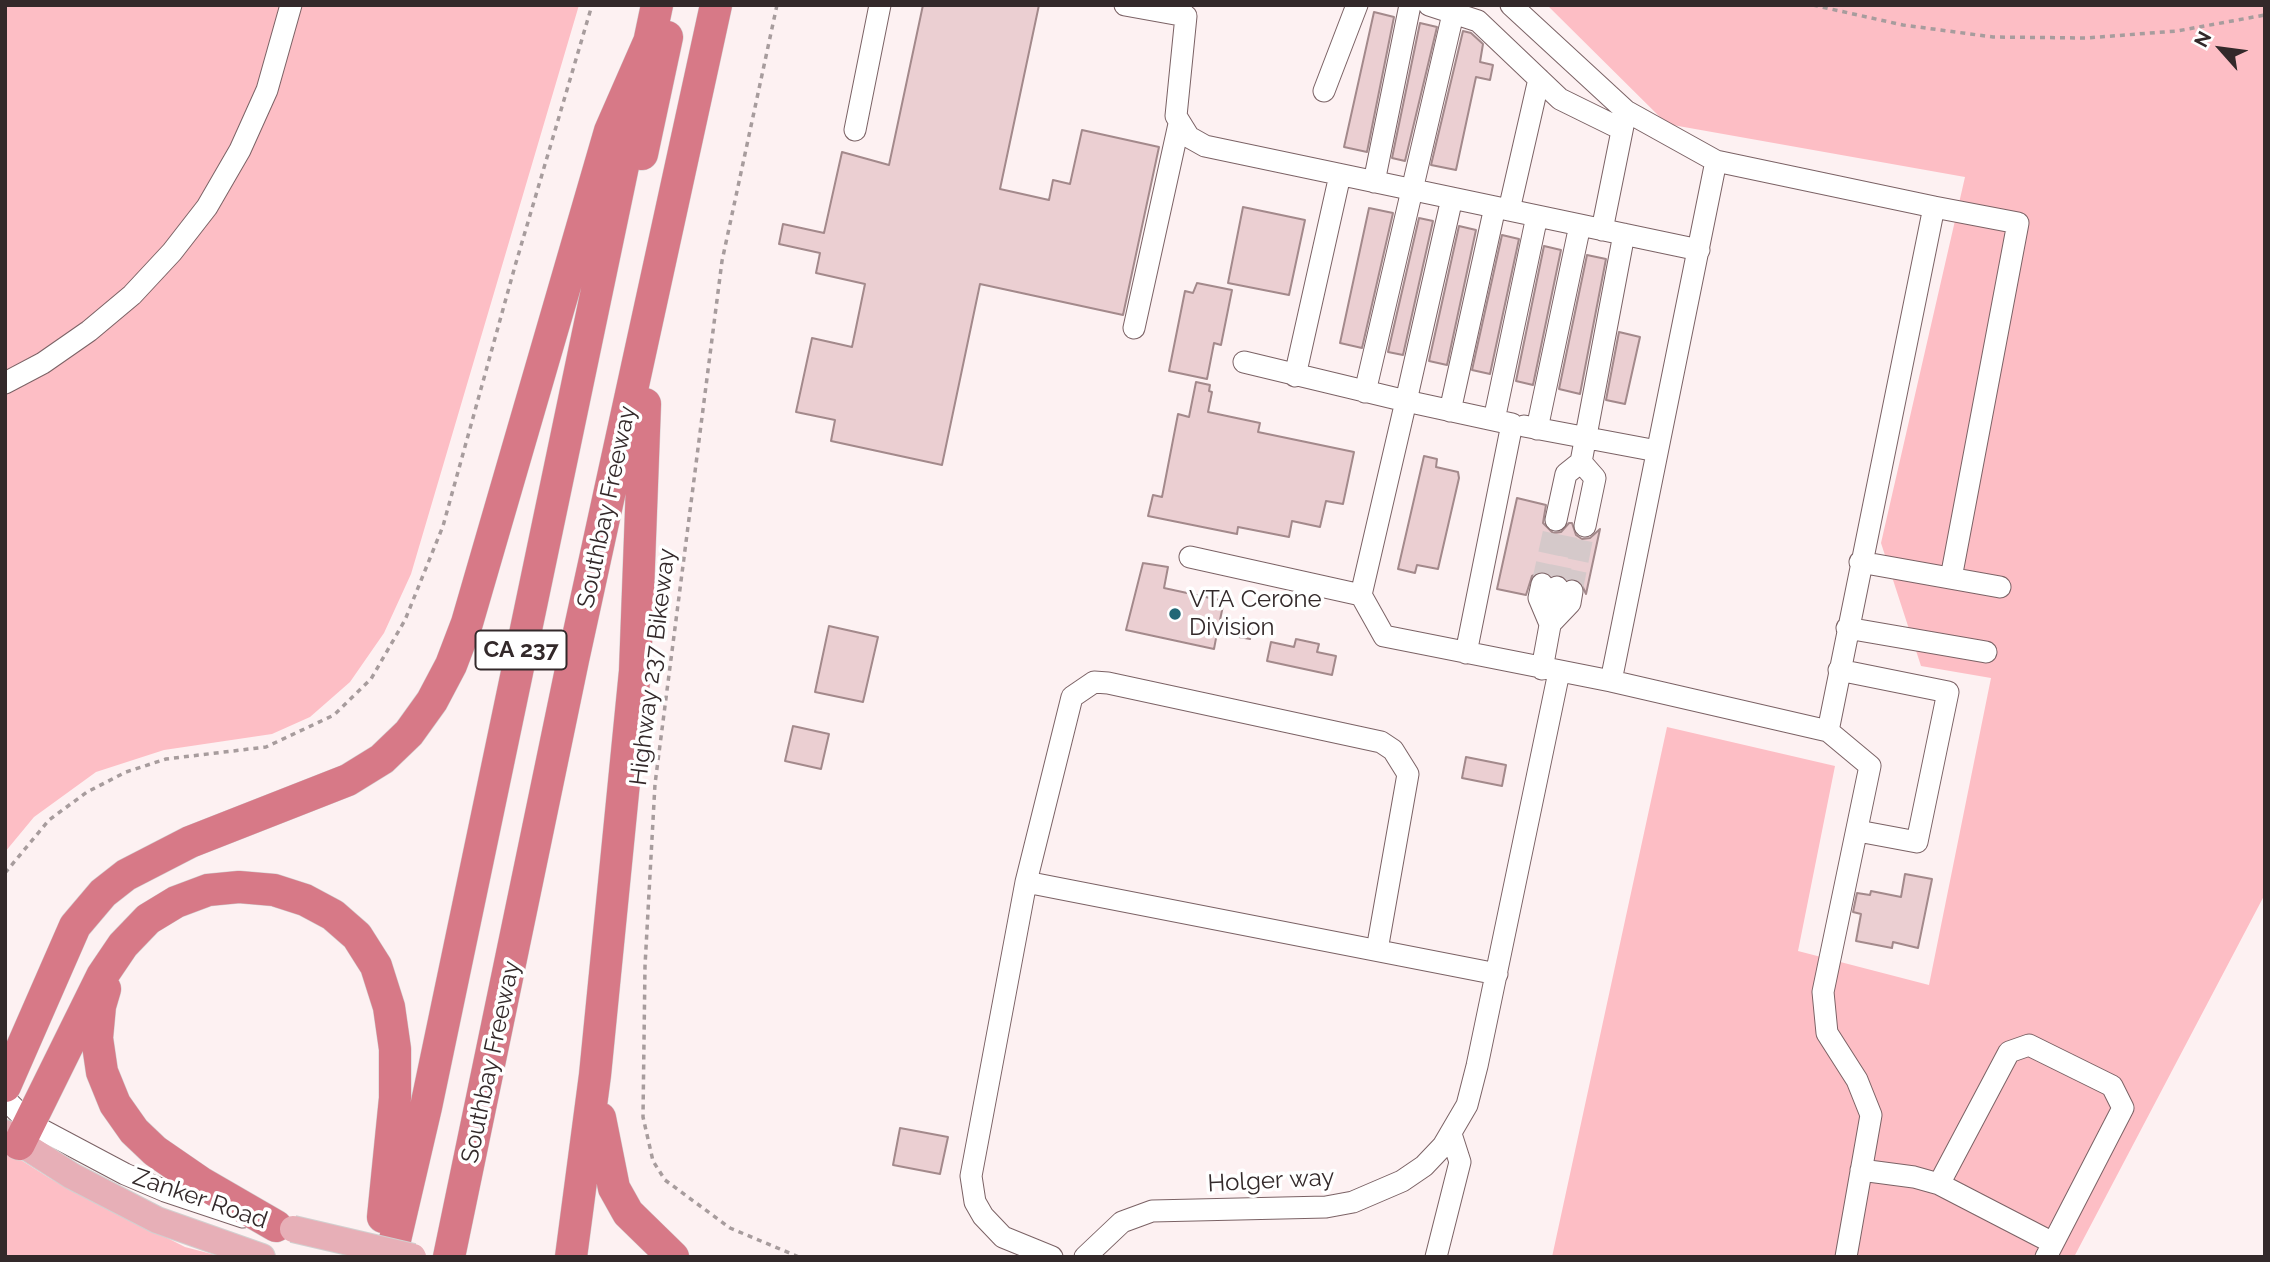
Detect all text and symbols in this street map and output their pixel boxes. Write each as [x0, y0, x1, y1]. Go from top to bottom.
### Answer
north arrow [2186, 14, 2256, 84]
text: N [2189, 28, 2216, 51]
street label: Southbay Freeway [572, 403, 642, 611]
street label: Highway 237 Bikeway [624, 547, 682, 787]
place label: VTA Cerone Division [1189, 586, 1322, 642]
marker: VTA Cerone Division [1167, 606, 1183, 622]
road number: CA 237 [476, 630, 566, 670]
street label: Southbay Freeway [456, 958, 526, 1166]
street label: Zanker Road [129, 1163, 271, 1235]
street label: Holger way [1207, 1163, 1335, 1199]

